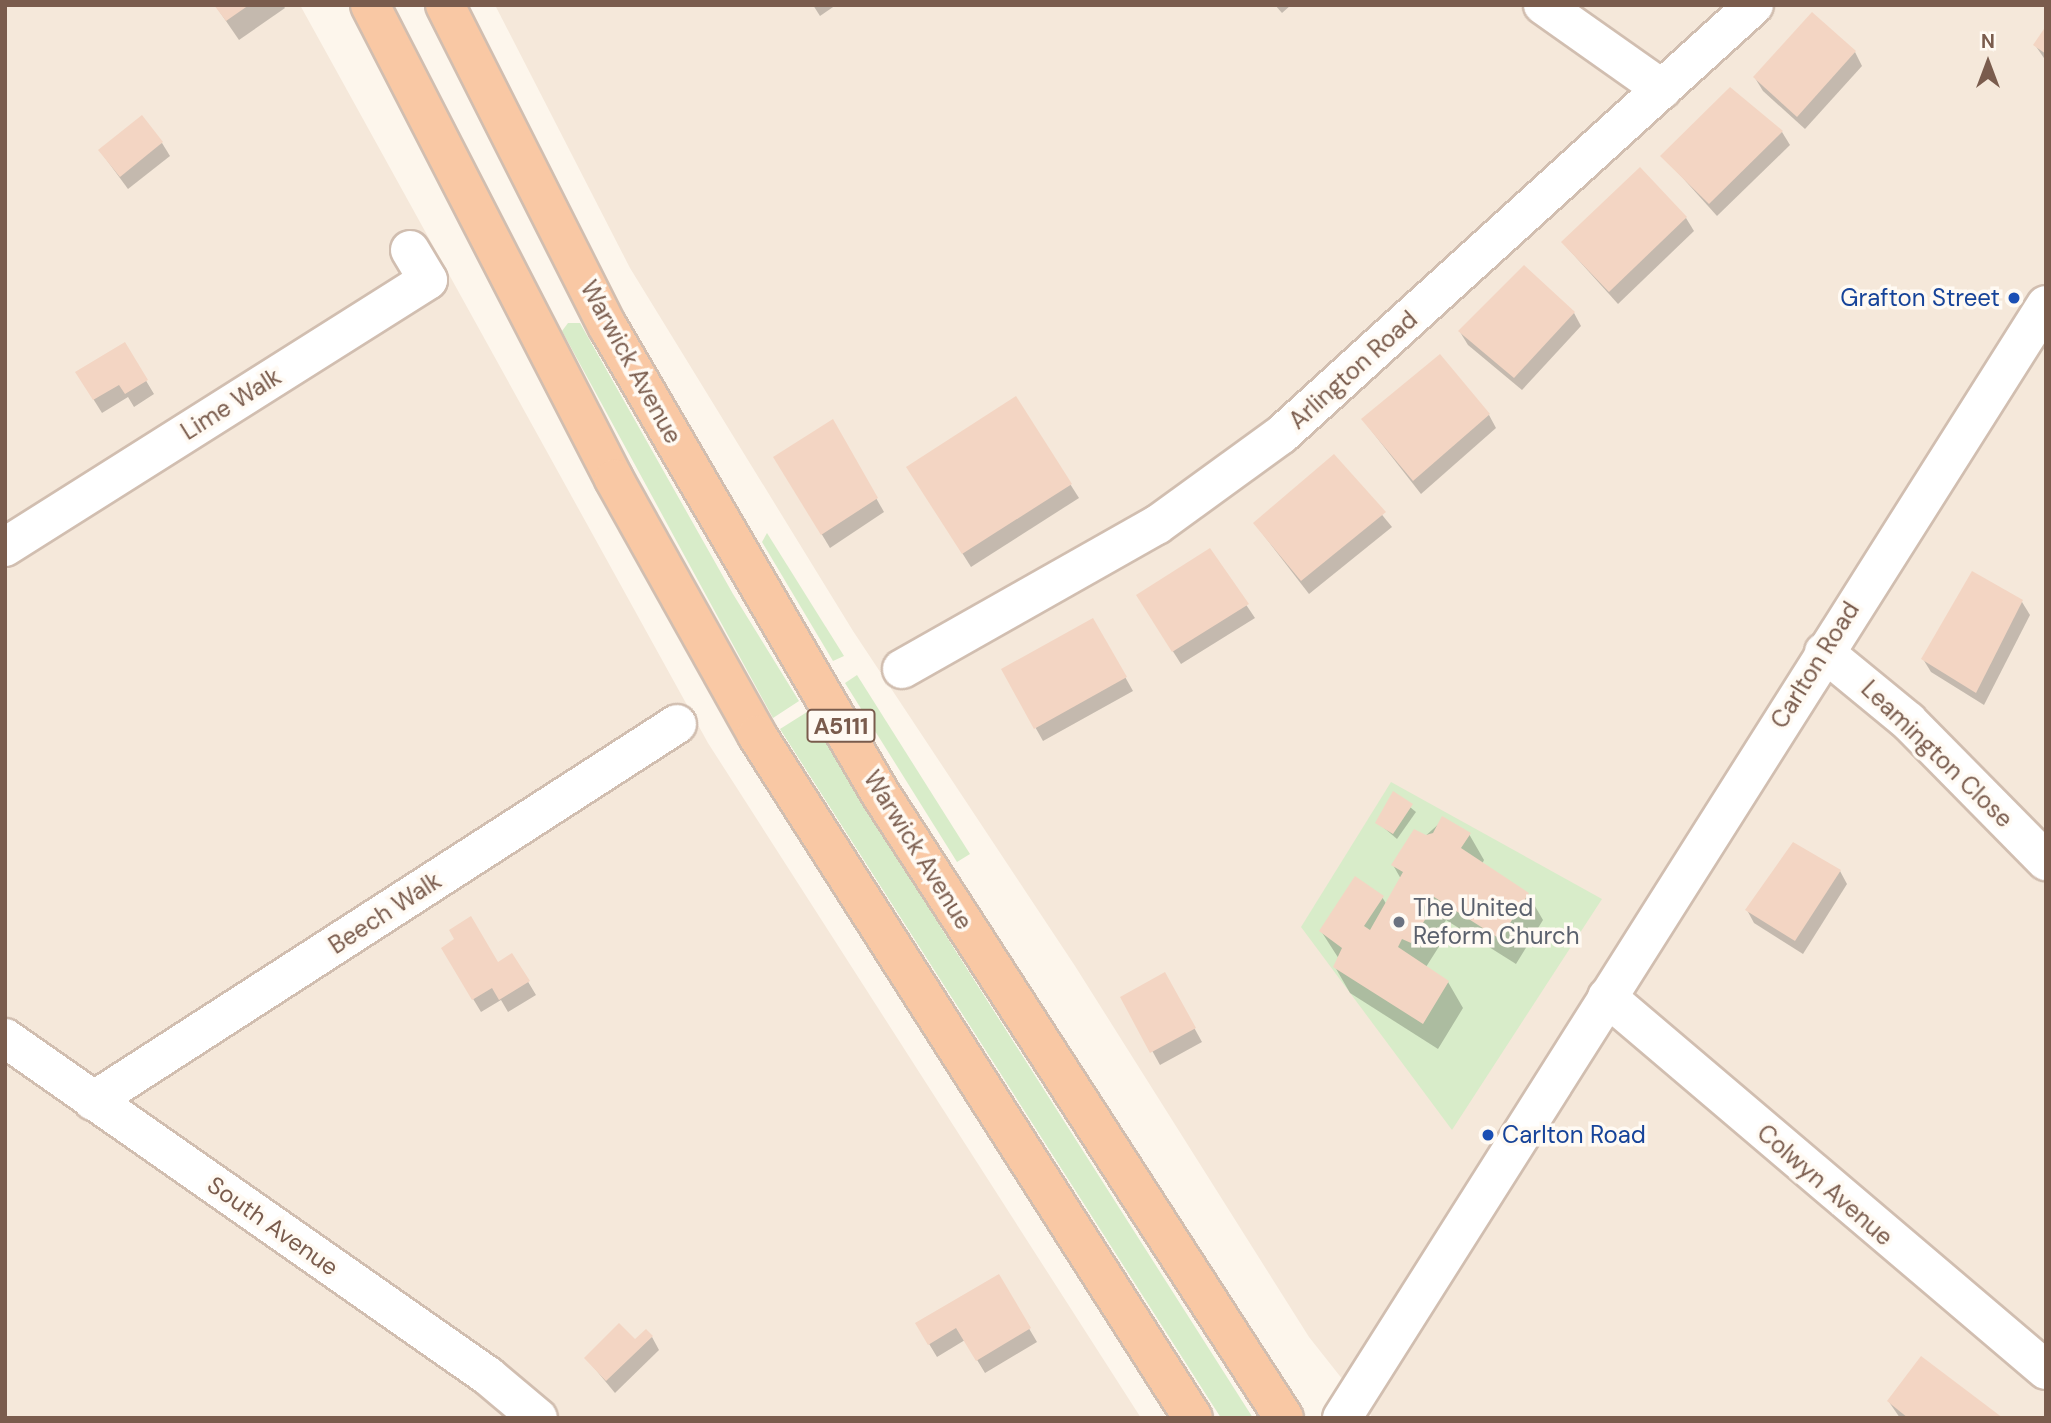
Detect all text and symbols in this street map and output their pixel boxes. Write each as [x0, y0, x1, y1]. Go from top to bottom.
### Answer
north arrow [1953, 28, 2023, 98]
text: N [1981, 29, 1995, 54]
street label: Warwick Avenue [574, 276, 688, 448]
place label: Grafton Street [1840, 284, 2000, 312]
marker: Grafton Street [2006, 290, 2022, 306]
street label: Arlington Road [1283, 305, 1423, 435]
street label: Lime Walk [176, 362, 286, 446]
street label: Carlton Road [1765, 596, 1865, 734]
street label: Leamington Close [1855, 674, 2019, 834]
road number: A5111 [806, 706, 876, 746]
street label: Warwick Avenue [858, 765, 978, 935]
street label: Beech Walk [323, 866, 447, 960]
place label: The United Reform Church [1413, 894, 1579, 950]
marker: The United Reform Church [1391, 914, 1407, 930]
street label: Colwyn Avenue [1751, 1118, 1899, 1252]
place label: Carlton Road [1502, 1121, 1646, 1149]
marker: Carlton Road [1480, 1127, 1496, 1143]
street label: South Avenue [202, 1170, 344, 1282]

